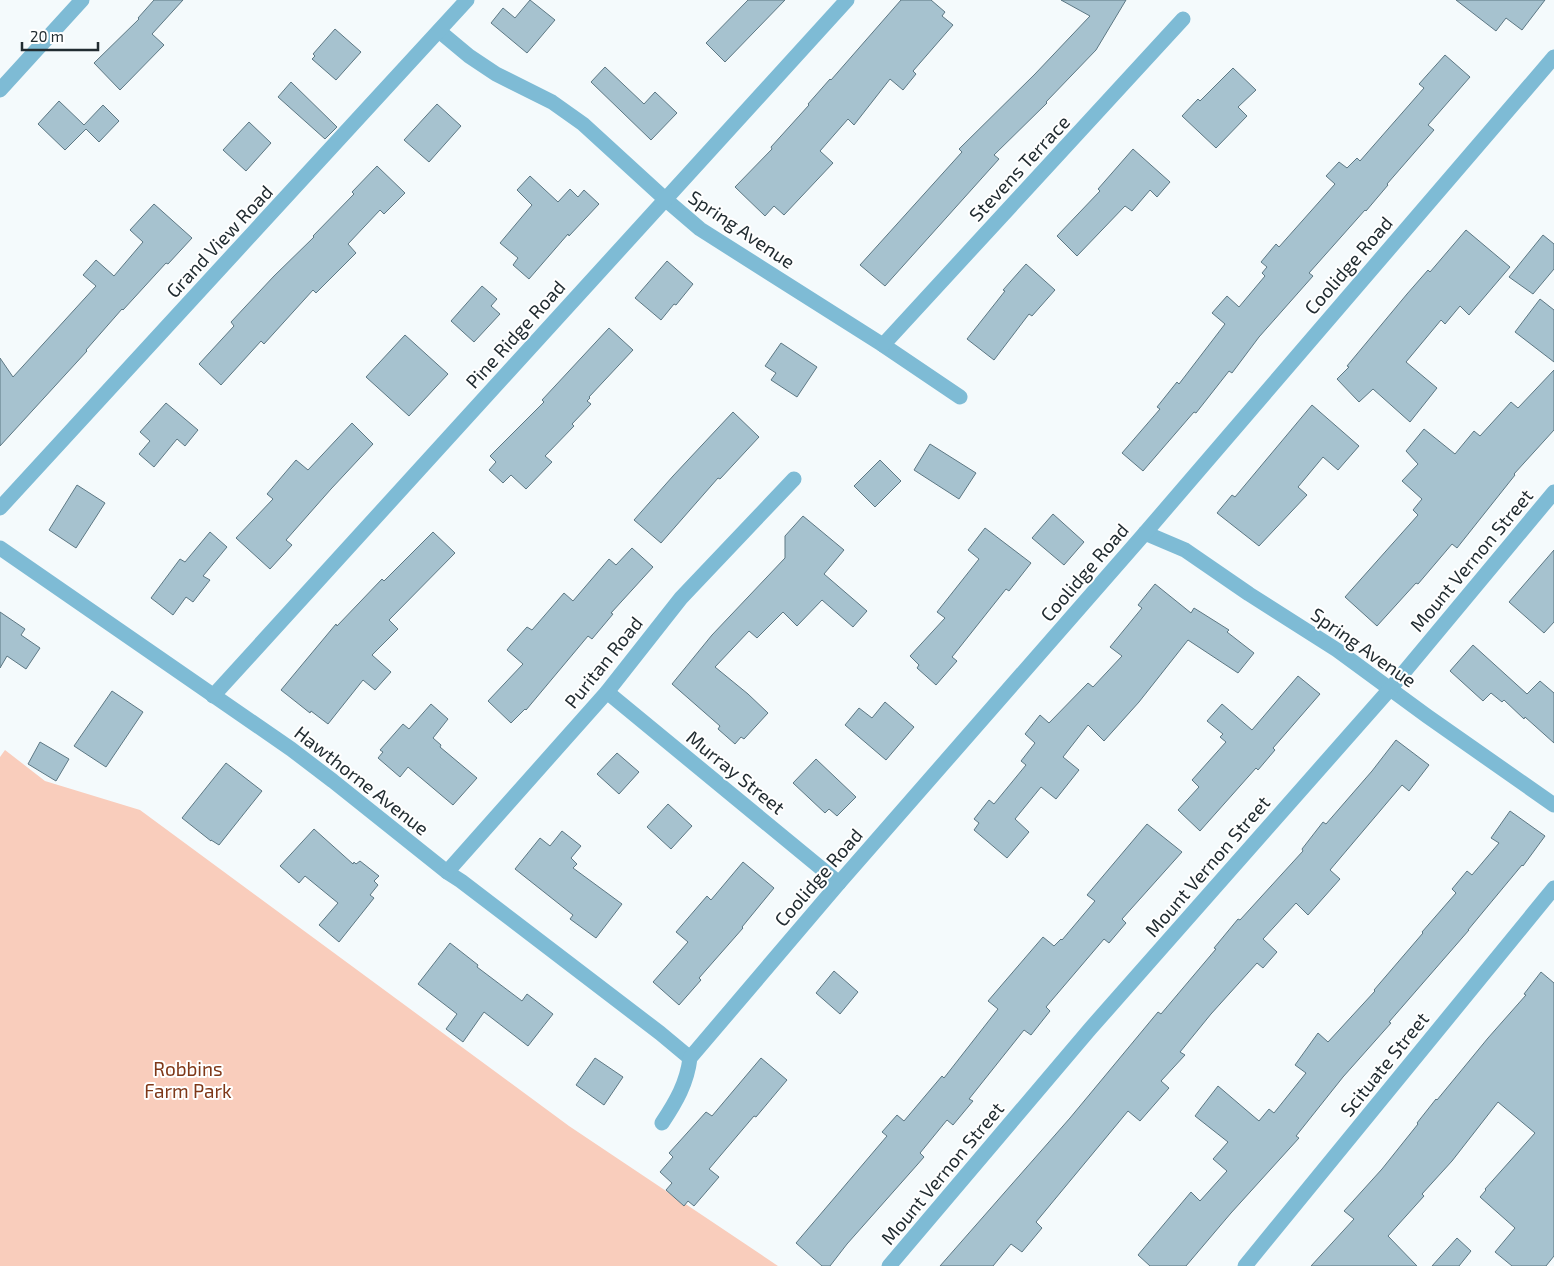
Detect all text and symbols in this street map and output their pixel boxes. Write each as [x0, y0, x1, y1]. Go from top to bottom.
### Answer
scale bar [22, 20, 99, 52]
text: 20 m [30, 27, 64, 45]
street label: Stevens Terrace [964, 110, 1074, 226]
street label: Grand View Road [161, 180, 277, 302]
street label: Spring Avenue [685, 185, 799, 273]
street label: Coolidge Road [1299, 211, 1397, 319]
street label: Pine Ridge Road [460, 275, 570, 393]
street label: Mount Vernon Street [1405, 484, 1537, 636]
street label: Coolidge Road [1035, 518, 1133, 626]
street label: Spring Avenue [1307, 602, 1421, 692]
street label: Puritan Road [559, 612, 647, 712]
street label: Hawthorne Avenue [290, 720, 434, 840]
street label: Murray Street [682, 725, 790, 819]
street label: Mount Vernon Street [1140, 791, 1274, 941]
street label: Coolidge Road [769, 823, 867, 931]
street label: Scituate Street [1335, 1007, 1433, 1121]
park label: Robbins Farm Park [144, 1057, 232, 1102]
street label: Mount Vernon Street [876, 1097, 1008, 1249]

